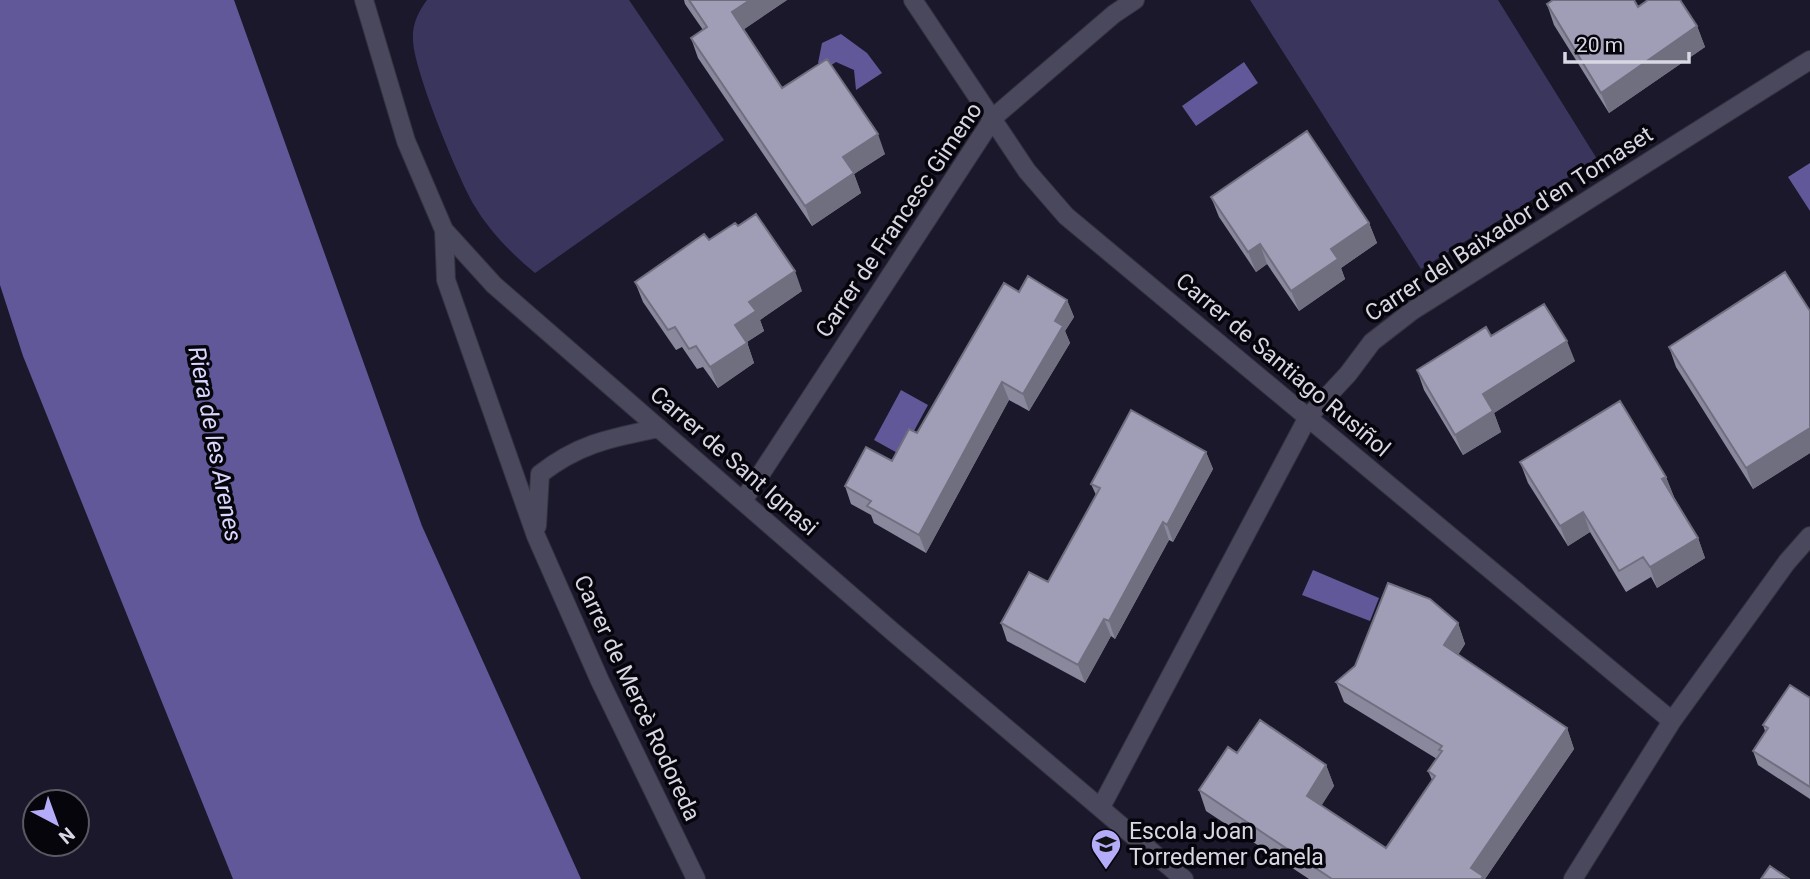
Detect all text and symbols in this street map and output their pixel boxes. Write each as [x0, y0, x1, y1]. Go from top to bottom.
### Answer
scale bar [1565, 21, 1689, 65]
text: 20 m [1576, 33, 1623, 57]
street label: Carrer de Francesc Gimeno [810, 97, 988, 343]
street label: Carrer del Baixador d'en Tomaset [1360, 121, 1658, 327]
street label: Carrer de Santiago Rusiñol [1170, 267, 1396, 463]
water label: Riera de les Arenes [182, 344, 248, 544]
street label: Carrer de Sant Ignasi [645, 381, 823, 541]
street label: Carrer de Mercè Rodoreda [568, 571, 706, 825]
north arrow [21, 788, 91, 858]
place label: Escola Joan Torredemer Canela [1129, 818, 1324, 871]
text: N [54, 822, 79, 849]
school or university icon: Escola Joan Torredemer Canela [1089, 827, 1123, 871]

